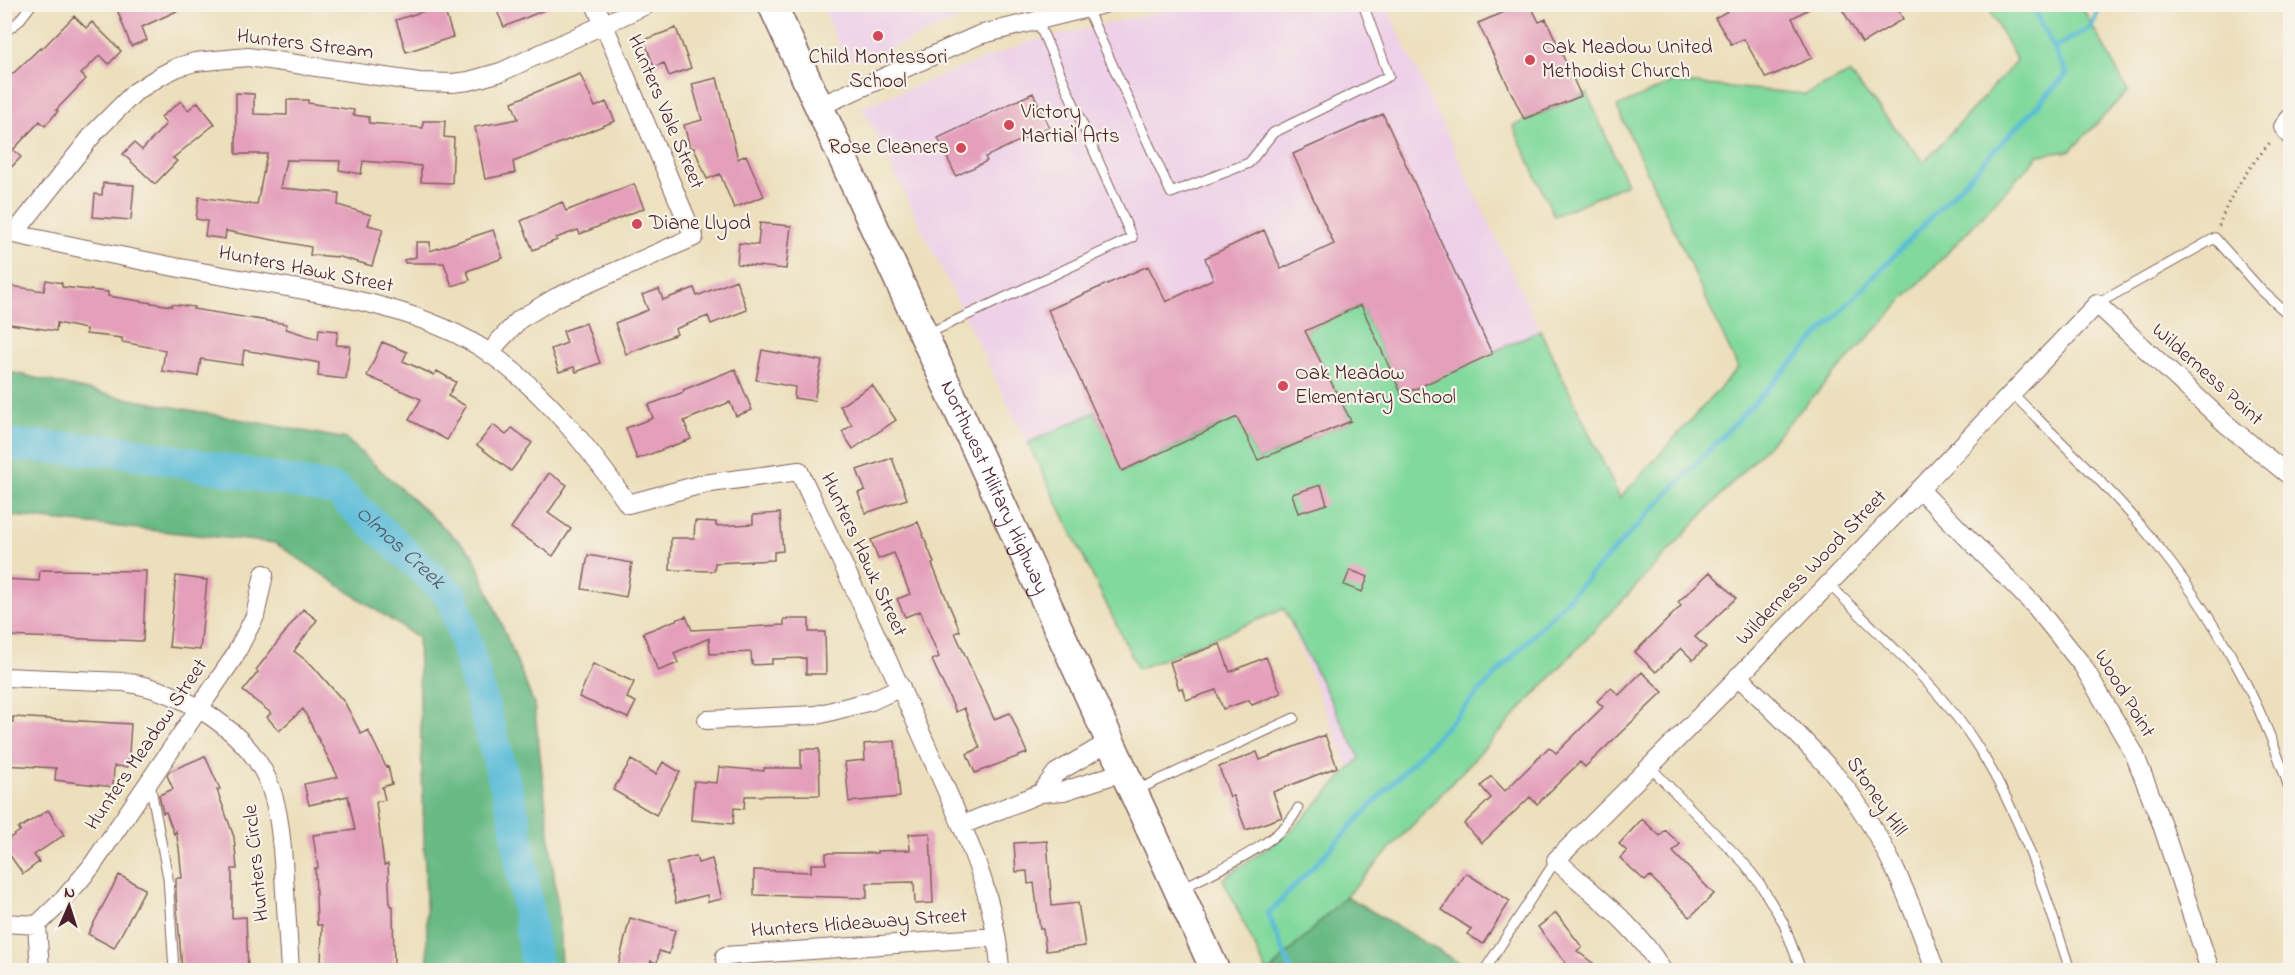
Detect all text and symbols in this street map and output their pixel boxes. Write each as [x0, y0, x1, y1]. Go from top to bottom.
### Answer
street label: Hunters Stream [235, 22, 375, 68]
marker: Child Montessori School [871, 29, 885, 43]
street label: Hunters Vale Street [619, 30, 711, 194]
place label: Oak Meadow United Methodist Church [1542, 33, 1713, 87]
place label: Child Montessori School [809, 43, 947, 97]
marker: Oak Meadow United Methodist Church [1523, 53, 1537, 67]
place label: Victory Martial Arts [1020, 98, 1120, 152]
marker: Victory Martial Arts [1002, 118, 1016, 132]
place label: Rose Cleaners [828, 133, 949, 163]
marker: Rose Cleaners [954, 141, 968, 155]
place label: Diane Llyod [648, 209, 751, 241]
marker: Diane Llyod [630, 217, 644, 231]
street label: Hunters Hawk Street [216, 238, 396, 302]
street label: Wilderness Point [2144, 316, 2270, 434]
place label: Oak Meadow Elementary School [1295, 359, 1456, 415]
street label: Northwest Military Highway [932, 376, 1056, 600]
marker: Oak Meadow Elementary School [1276, 379, 1290, 393]
street label: Hunters Hawk Street [812, 468, 914, 642]
street label: Wilderness Wood Street [1729, 483, 1895, 653]
water label: Olmos Creek [348, 499, 453, 599]
street label: Wood Point [2086, 644, 2162, 744]
street label: Hunters Meadow Street [78, 653, 216, 837]
street label: Stoney Hill [1836, 751, 1914, 844]
street label: Hunters Circle [236, 802, 278, 923]
north arrow [39, 876, 99, 936]
text: N [64, 881, 76, 905]
street label: Hunters Hideaway Street [750, 901, 968, 949]

